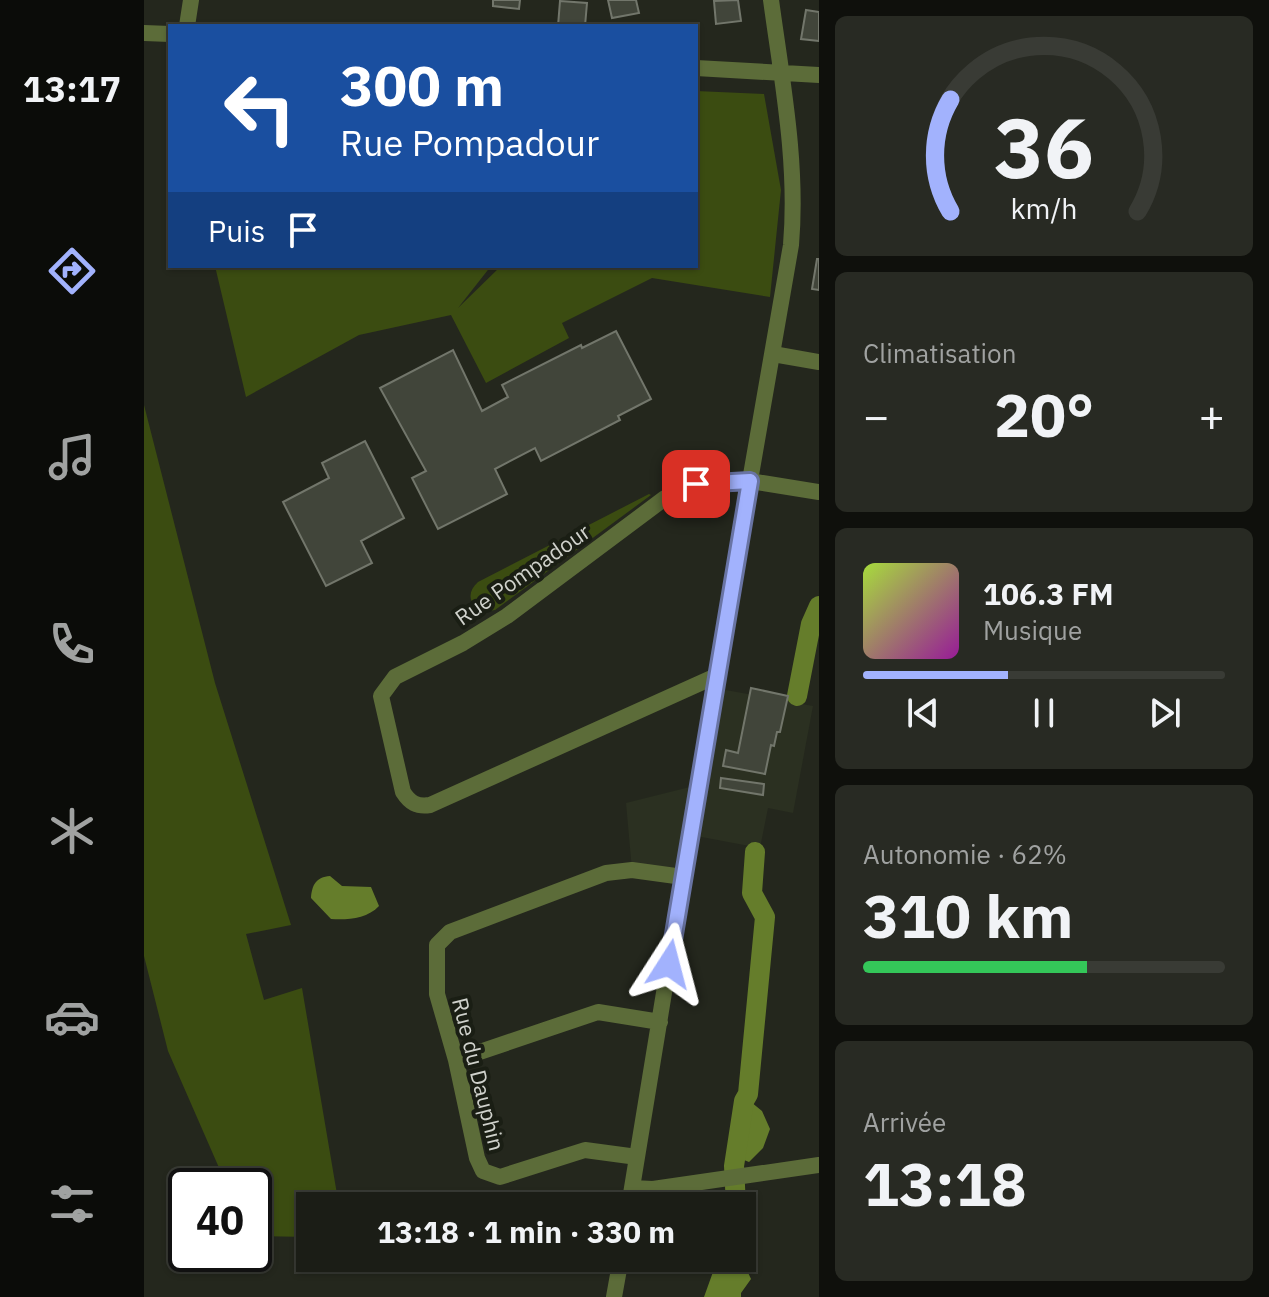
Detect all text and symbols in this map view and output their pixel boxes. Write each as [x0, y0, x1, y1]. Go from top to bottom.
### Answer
text: 300 m [340, 49, 504, 121]
icon: left [208, 56, 312, 160]
text: 13:17 [23, 65, 121, 112]
text: 36 [994, 93, 1094, 201]
text: Rue Pompadour [340, 119, 599, 166]
text: km/h [1010, 190, 1078, 227]
icon: arrive [281, 208, 325, 252]
text: Puis [208, 211, 265, 250]
icon: directions [44, 243, 100, 299]
text: Climatisation [863, 336, 1016, 370]
text: 20° [994, 375, 1094, 454]
text: − [863, 387, 889, 444]
text: + [1199, 387, 1225, 444]
icon: music [44, 429, 100, 485]
pin [662, 450, 730, 518]
icon: arrive [674, 462, 718, 506]
street label: Rue Pompadour [449, 517, 595, 631]
text: 106.3 FM [983, 574, 1114, 613]
text: Musique [983, 613, 1082, 647]
icon: phone [44, 616, 100, 672]
icon: previous [901, 691, 945, 735]
icon: pause [1022, 691, 1066, 735]
icon: next [1143, 691, 1187, 735]
icon: climate [44, 803, 100, 859]
text: Autonomie · 62% [863, 837, 1067, 871]
text: 310 km [863, 876, 1073, 955]
position arrow [627, 922, 711, 1006]
icon: car [44, 989, 100, 1045]
street label: Rue du Dauphin [446, 995, 512, 1153]
text: Arrivée [863, 1105, 946, 1139]
text: 13:18 [863, 1144, 1027, 1223]
speed limit sign: 40 [168, 1168, 272, 1272]
icon: filters [44, 1176, 100, 1232]
text: 13:18 · 1 min · 330 m [377, 1212, 675, 1251]

